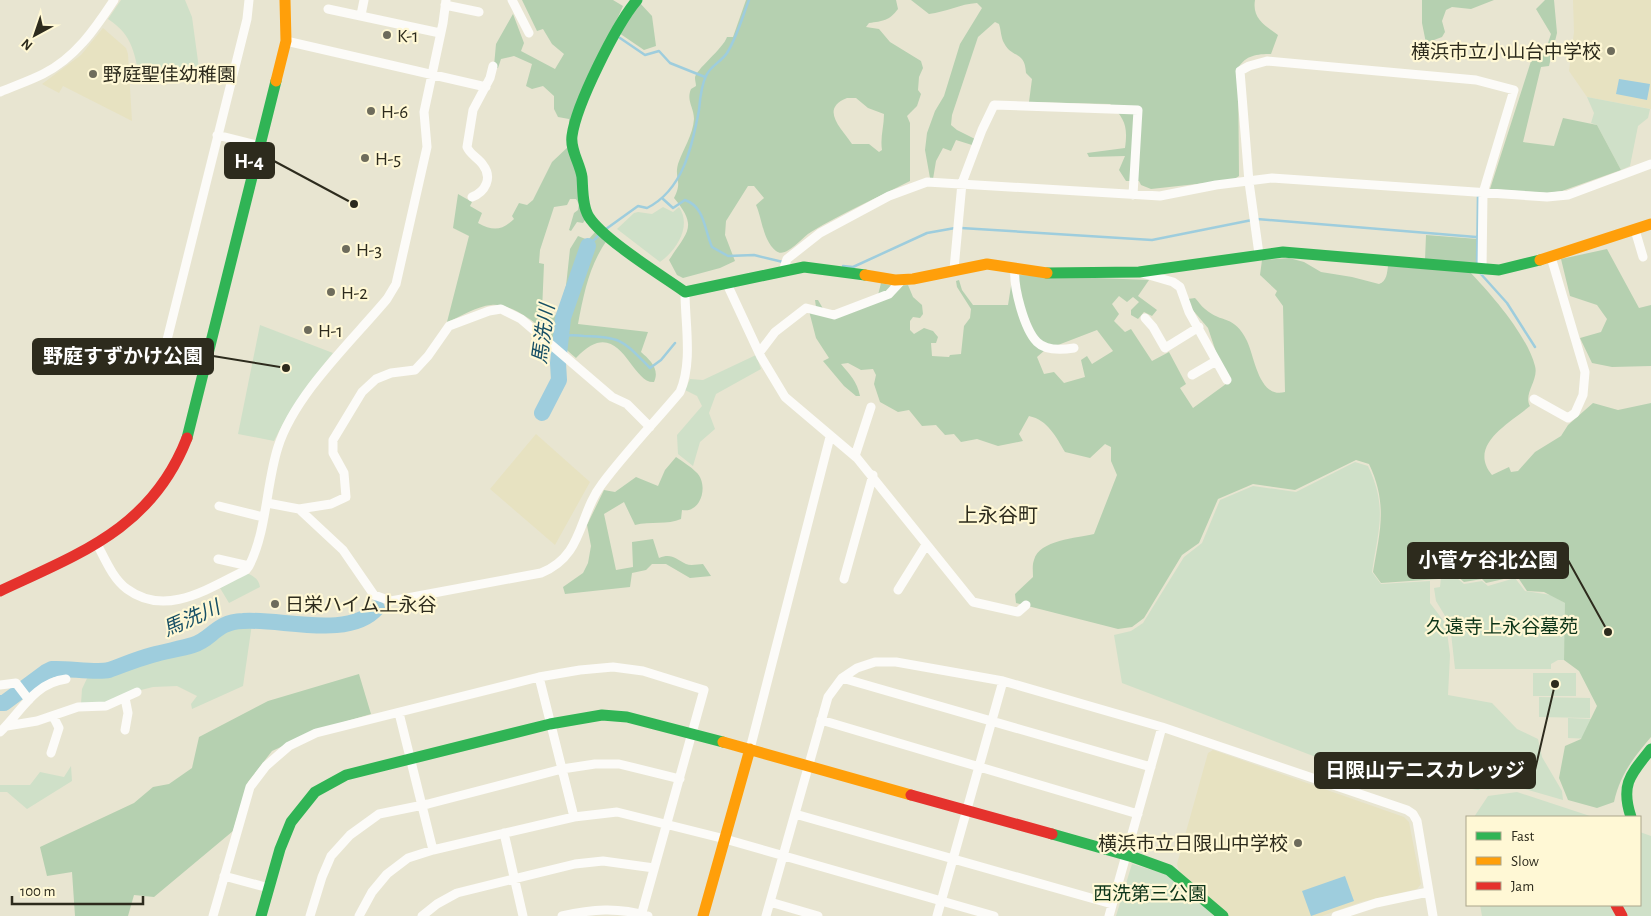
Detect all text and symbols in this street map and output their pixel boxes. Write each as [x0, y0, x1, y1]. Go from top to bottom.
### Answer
north arrow [10, 10, 60, 60]
place label: K-1 [397, 27, 419, 46]
marker: K-1 [381, 29, 393, 41]
text: N [19, 36, 36, 53]
place label: 横浜市立小山台中学校 [1411, 41, 1601, 62]
marker: 横浜市立小山台中学校 [1605, 45, 1617, 57]
place label: 野庭聖佳幼稚園 [103, 65, 236, 85]
marker: 野庭聖佳幼稚園 [87, 68, 99, 80]
place label: H-6 [381, 103, 408, 122]
marker: H-6 [365, 105, 377, 117]
callout: H-4 [225, 143, 274, 178]
place label: H-5 [375, 150, 401, 169]
text: H-4 [234, 152, 264, 172]
marker: H-5 [359, 152, 371, 164]
place label: H-3 [356, 241, 382, 260]
marker: H-3 [340, 243, 352, 255]
place label: H-2 [341, 284, 368, 303]
marker: H-2 [325, 286, 337, 298]
water label: 馬洗川 [529, 301, 558, 365]
place label: H-1 [318, 322, 343, 341]
marker: H-1 [302, 324, 314, 336]
callout: 野庭すずかけ公園 [33, 339, 213, 374]
text: 野庭すずかけ公園 [43, 345, 203, 367]
district label: 上永谷町 [958, 505, 1038, 526]
callout: 小菅ケ谷北公園 [1408, 543, 1568, 578]
text: 小菅ケ谷北公園 [1418, 550, 1558, 571]
place label: 日栄ハイム上永谷 [285, 595, 436, 615]
water label: 馬洗川 [160, 596, 225, 640]
marker: 日栄ハイム上永谷 [269, 598, 281, 610]
park label: 久遠寺上永谷墓苑 [1426, 616, 1578, 637]
callout: 日限山テニスカレッジ [1315, 753, 1535, 788]
text: 日限山テニスカレッジ [1325, 760, 1525, 781]
legend [1466, 816, 1641, 906]
text: Fast [1511, 829, 1535, 844]
place label: 横浜市立日限山中学校 [1098, 833, 1288, 854]
marker: 横浜市立日限山中学校 [1292, 837, 1304, 849]
text: Slow [1511, 854, 1539, 869]
scale bar [12, 874, 144, 906]
text: Jam [1511, 879, 1534, 894]
park label: 西洗第三公園 [1093, 883, 1207, 904]
text: 100 m [20, 884, 55, 899]

